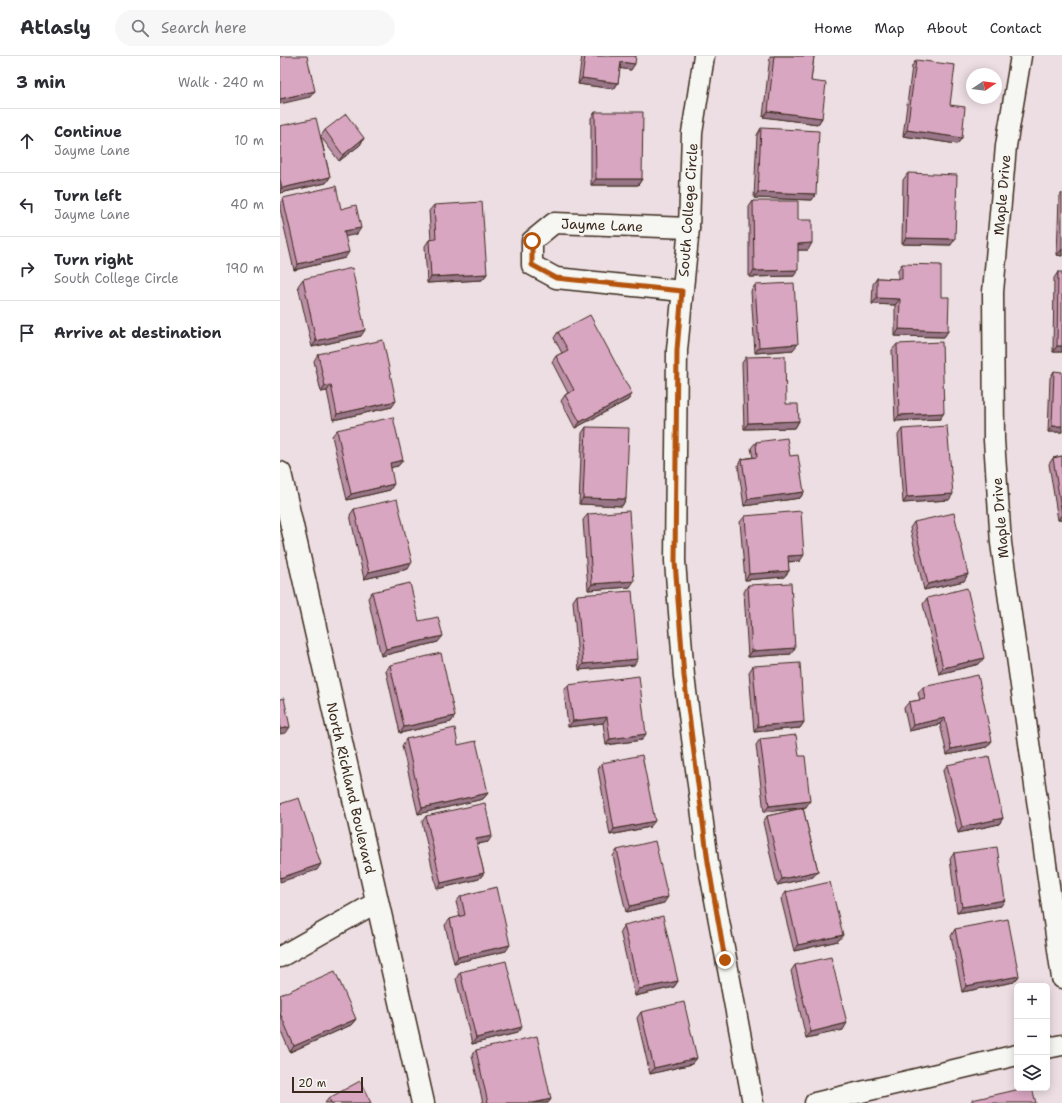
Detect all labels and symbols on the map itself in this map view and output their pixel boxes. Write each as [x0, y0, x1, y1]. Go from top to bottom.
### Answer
north arrow [966, 68, 1002, 104]
street label: South College Circle [674, 142, 702, 278]
street label: Maple Drive [990, 154, 1015, 236]
street label: Jayme Lane [561, 215, 643, 235]
route start [523, 232, 541, 250]
street label: Maple Drive [987, 477, 1012, 559]
street label: North Richland Boulevard [322, 700, 380, 876]
route end [716, 951, 734, 969]
scale bar [292, 1075, 363, 1094]

